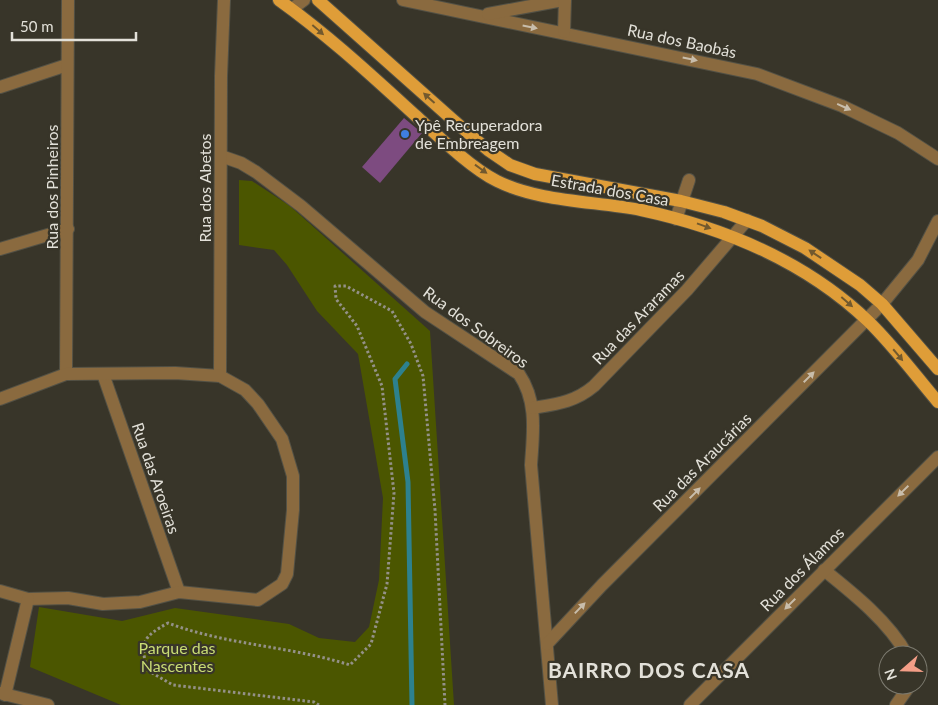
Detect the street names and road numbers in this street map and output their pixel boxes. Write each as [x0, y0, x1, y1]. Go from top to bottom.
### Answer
street label: Rua dos Baobás [626, 20, 738, 61]
street label: Rua dos Pinheiros [42, 125, 61, 249]
street label: Rua dos Abetos [195, 133, 214, 243]
street label: Estrada dos Casa [550, 170, 670, 209]
street label: Rua das Araramas [588, 265, 688, 368]
street label: Rua dos Sobreiros [420, 282, 533, 371]
street label: Rua das Araucárias [648, 408, 755, 515]
street label: Rua das Aroeiras [129, 420, 184, 536]
street label: Rua dos Álamos [756, 523, 848, 615]

